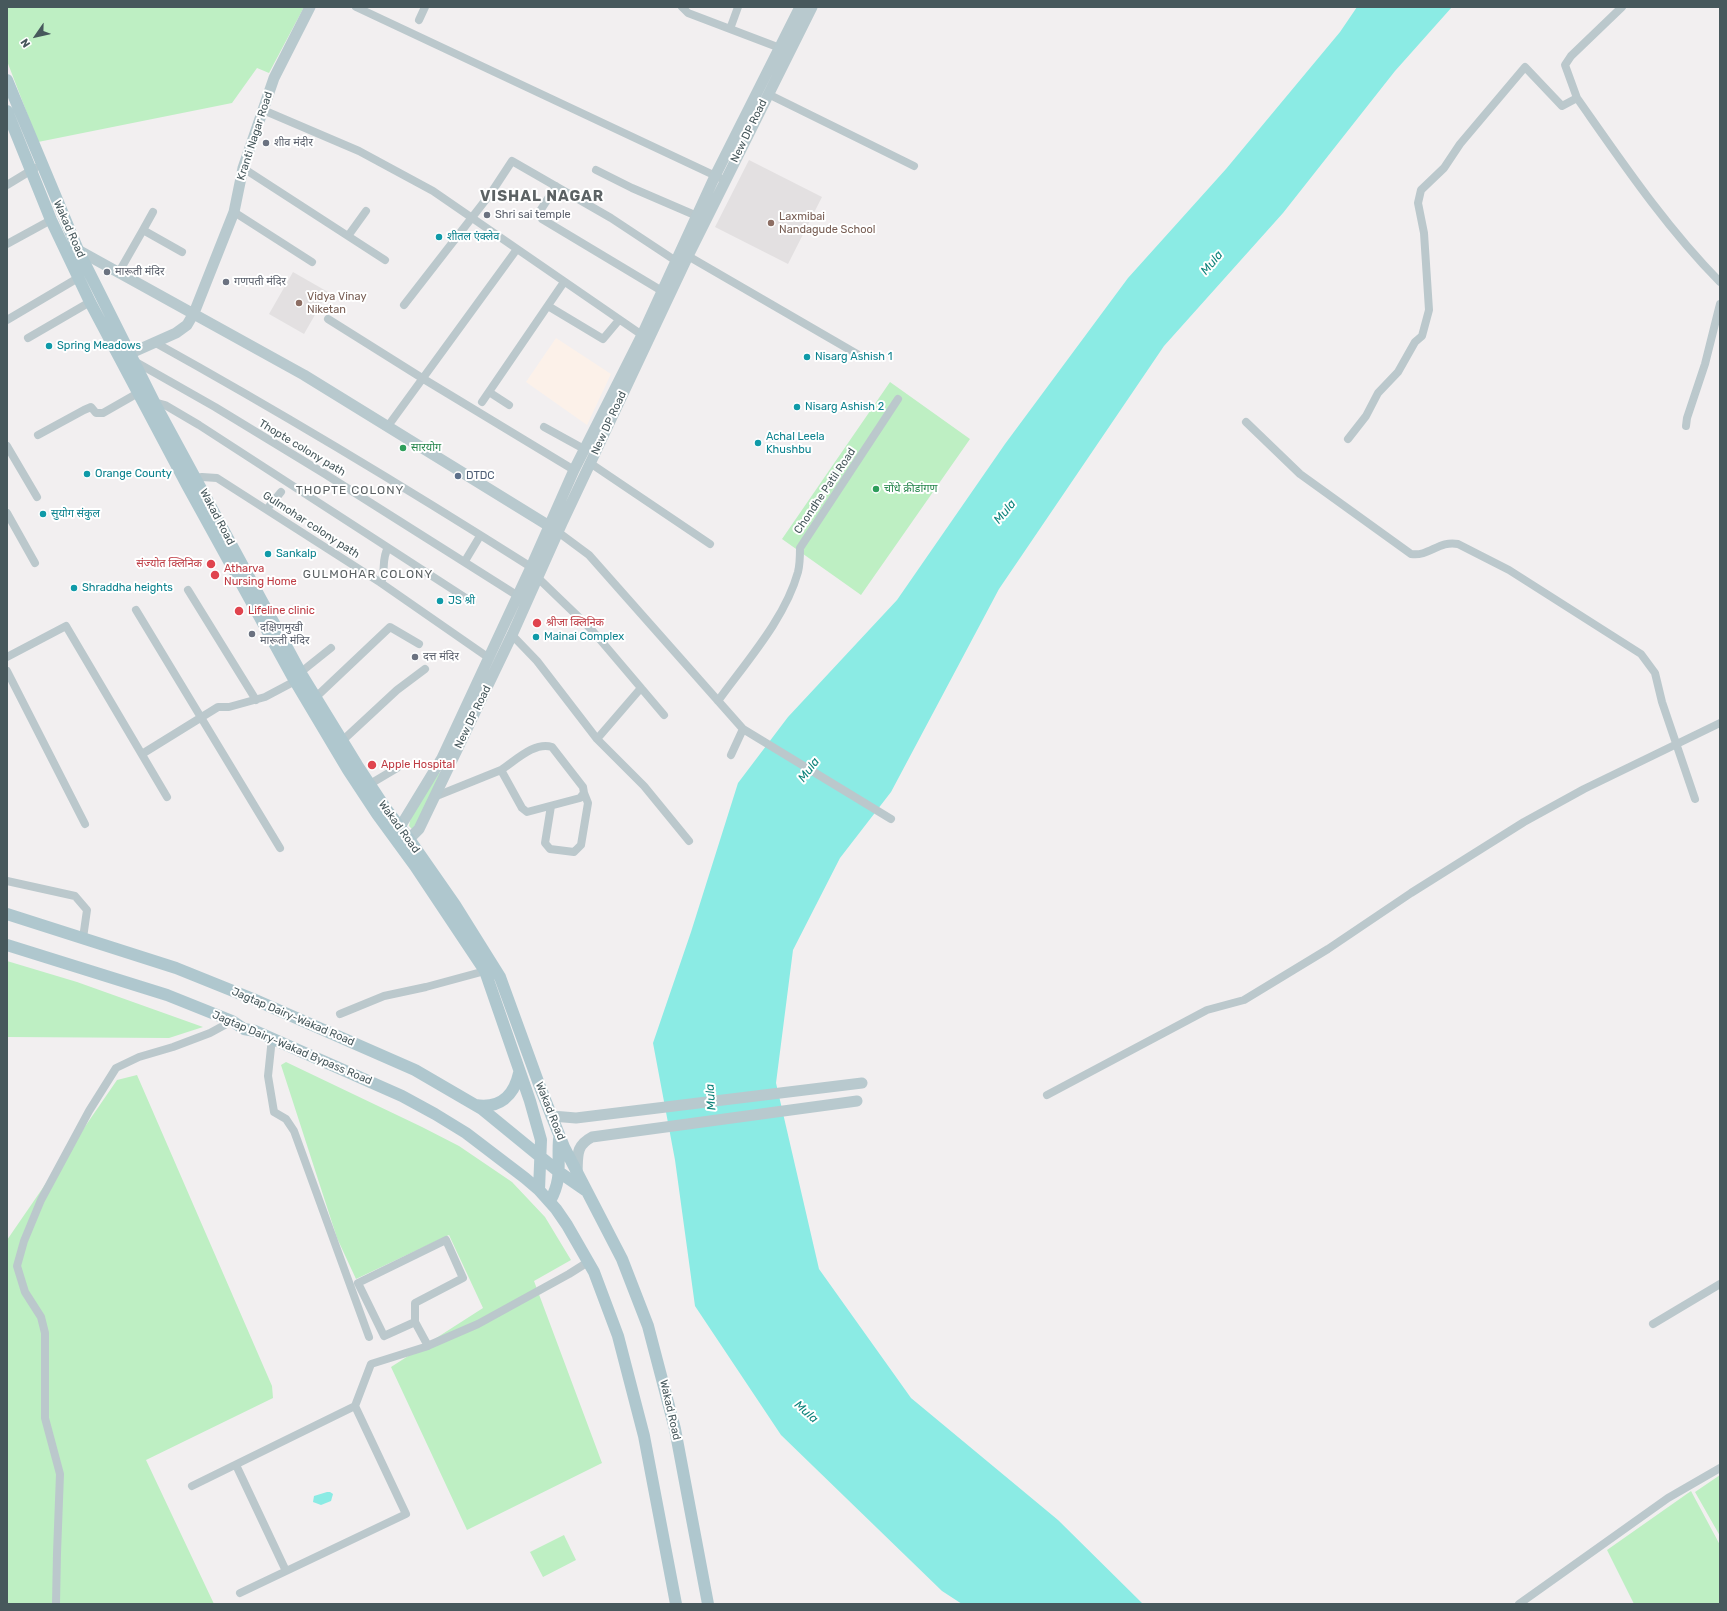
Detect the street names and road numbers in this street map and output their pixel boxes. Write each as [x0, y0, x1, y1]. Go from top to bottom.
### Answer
street label: Kranti Nagar Road [234, 90, 276, 182]
street label: New DP Road [728, 97, 770, 165]
street label: Wakad Road [50, 198, 88, 260]
street label: New DP Road [589, 389, 629, 457]
street label: Thopte colony path [256, 417, 348, 479]
street label: Chondhe Patil Road [791, 446, 859, 536]
street label: Wakad Road [197, 487, 237, 547]
street label: Gulmohar colony path [260, 489, 362, 561]
street label: New DP Road [452, 683, 494, 751]
street label: Wakad Road [376, 798, 422, 856]
street label: Jagtap Dairy-Wakad Road [230, 985, 356, 1049]
street label: Jagtap Dairy-Wakad Bypass Road [210, 1008, 374, 1088]
street label: Wakad Road [532, 1080, 568, 1142]
street label: Wakad Road [657, 1379, 683, 1441]

